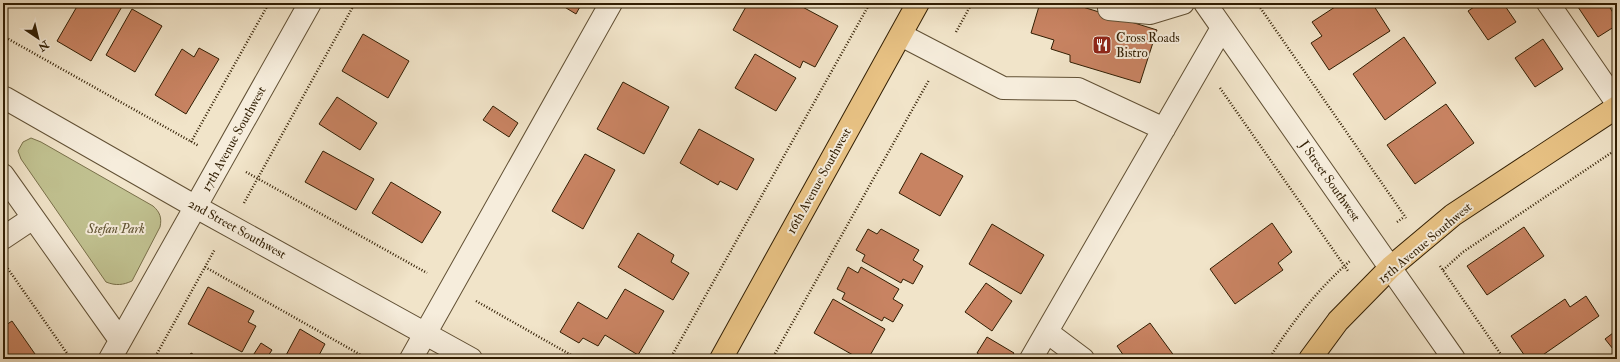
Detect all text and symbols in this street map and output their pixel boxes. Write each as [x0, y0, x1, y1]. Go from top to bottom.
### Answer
north arrow [18, 18, 58, 58]
place label: Cross Roads Bistro [1116, 30, 1180, 61]
restaurant icon: Cross Roads Bistro [1091, 34, 1113, 56]
text: N [35, 37, 52, 55]
street label: 17th Avenue Southwest [198, 84, 270, 194]
street label: 16th Avenue Southwest [783, 125, 855, 237]
street label: J Street Southwest [1296, 137, 1364, 225]
street label: 2nd Street Southwest [185, 195, 289, 263]
street label: 15th Avenue Southwest [1375, 199, 1475, 287]
park label: Stefan Park [86, 221, 145, 237]

